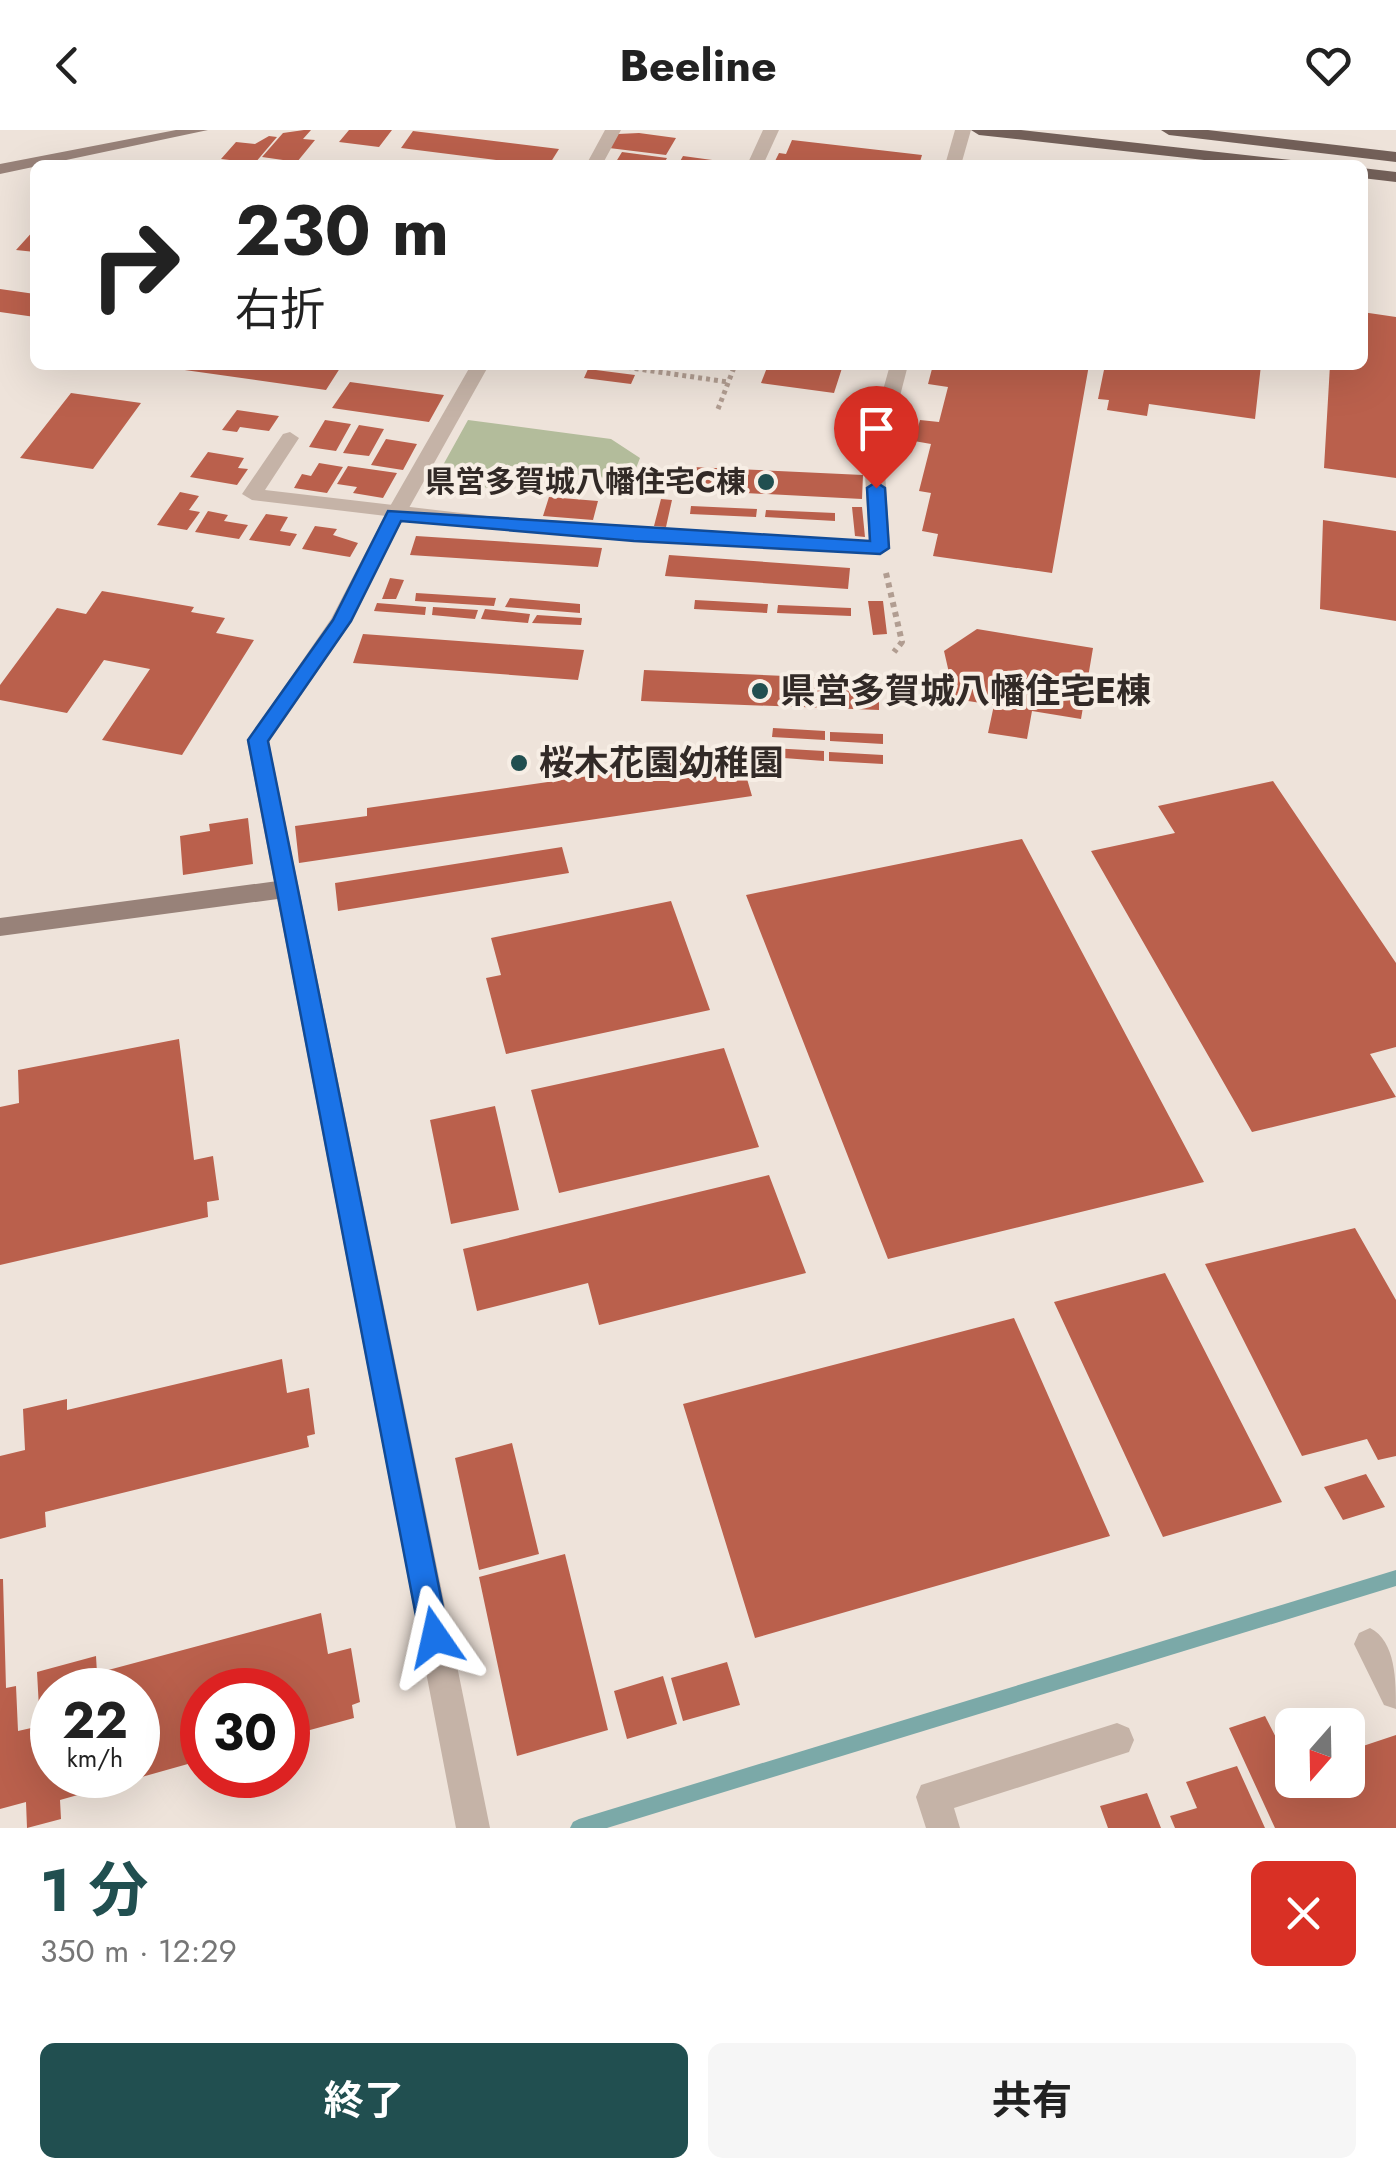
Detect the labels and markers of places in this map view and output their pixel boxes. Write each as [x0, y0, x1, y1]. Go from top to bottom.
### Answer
pin [834, 386, 919, 489]
place label: 県営多賀城八幡住宅C棟 [425, 460, 746, 503]
marker: 県営多賀城八幡住宅C棟 [755, 471, 777, 493]
place label: 県営多賀城八幡住宅E棟 [780, 666, 1151, 716]
marker: 県営多賀城八幡住宅E棟 [749, 680, 771, 702]
place label: 桜木花園幼稚園 [539, 738, 784, 788]
marker: 桜木花園幼稚園 [508, 752, 530, 774]

